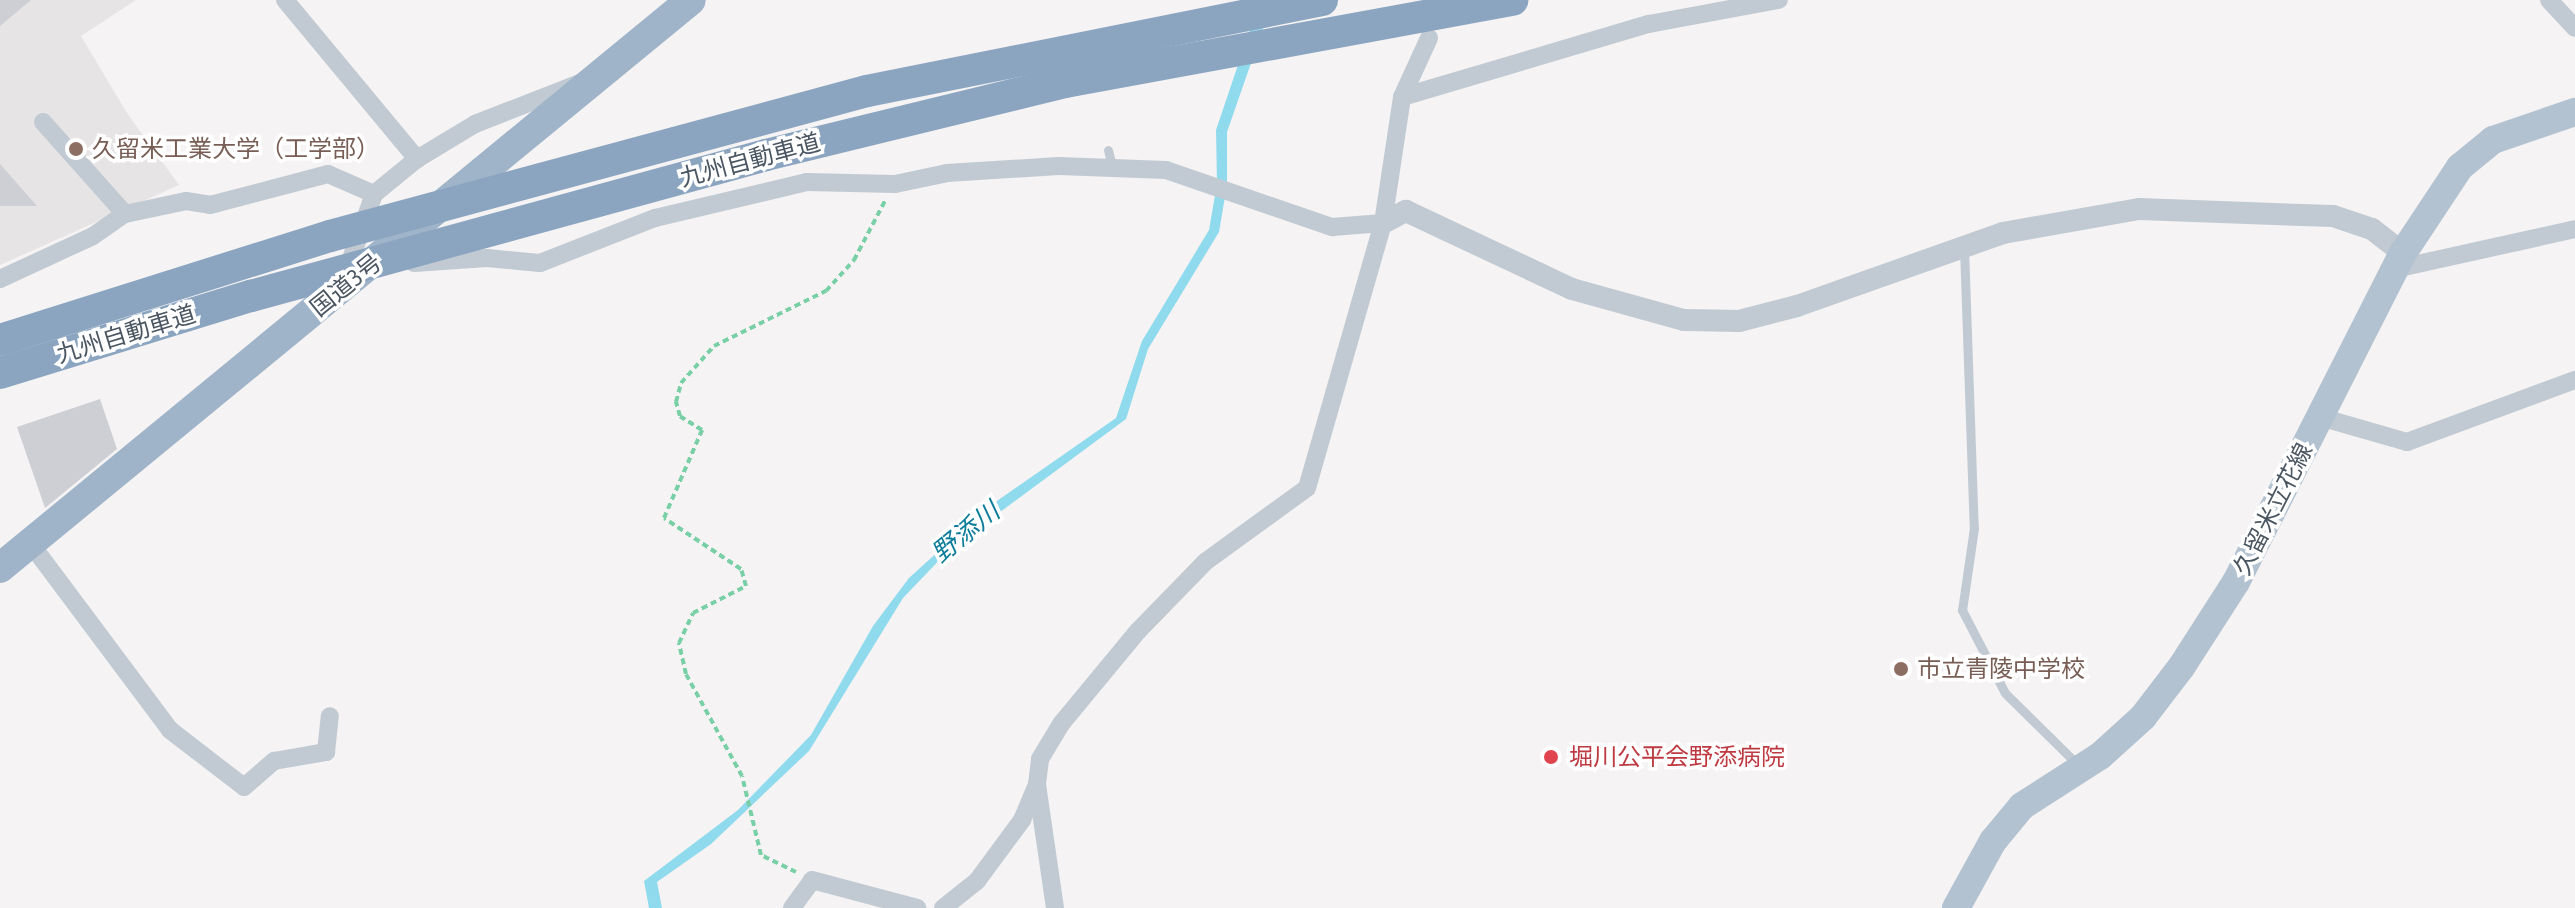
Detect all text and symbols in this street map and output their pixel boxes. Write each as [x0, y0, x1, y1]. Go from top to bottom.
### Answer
street label: 九州自動車道 [677, 127, 823, 193]
place label: 久留米工業大学（工学部） [92, 135, 380, 163]
marker: 久留米工業大学（工学部） [67, 140, 85, 158]
street label: 国道3号 [305, 248, 387, 322]
street label: 九州自動車道 [53, 299, 199, 369]
street label: 久留米立花線 [2227, 438, 2319, 580]
water label: 野添川 [926, 496, 1006, 570]
place label: 市立青陵中学校 [1917, 655, 2085, 683]
marker: 市立青陵中学校 [1892, 660, 1910, 678]
place label: 堀川公平会野添病院 [1569, 743, 1785, 771]
marker: 堀川公平会野添病院 [1540, 746, 1562, 768]

